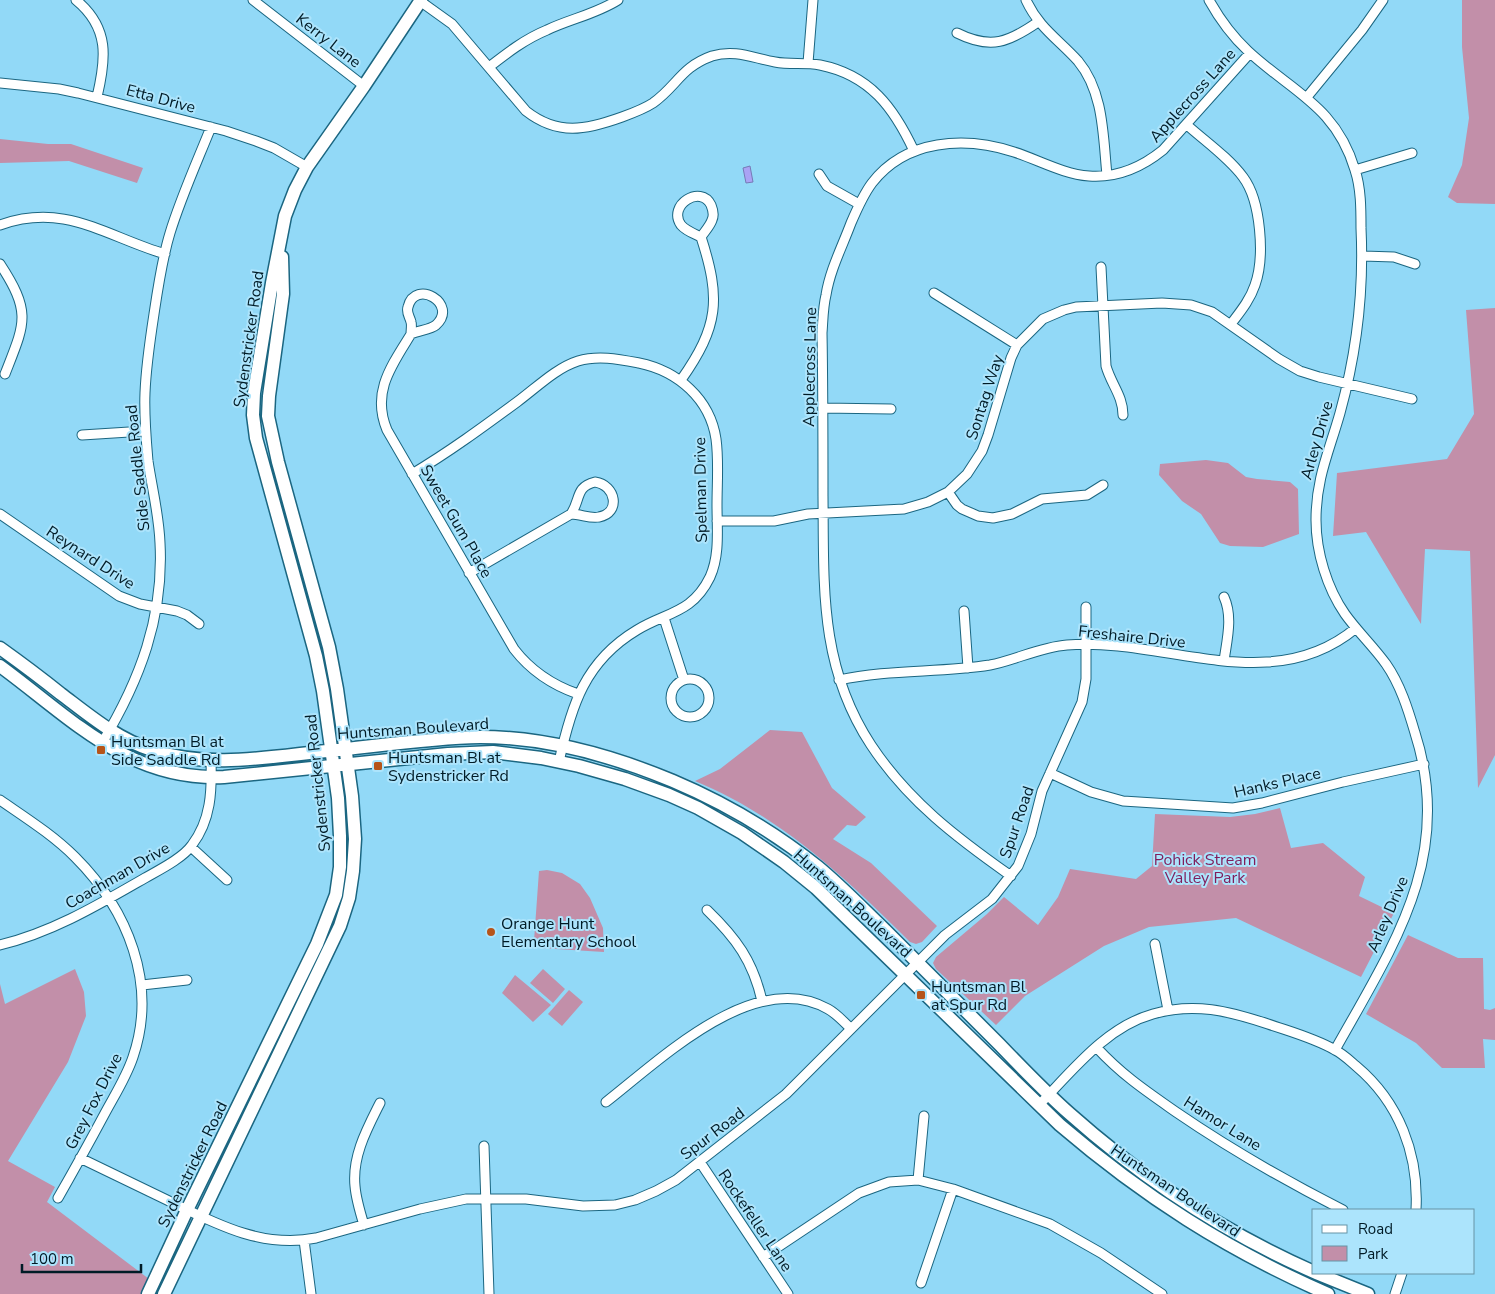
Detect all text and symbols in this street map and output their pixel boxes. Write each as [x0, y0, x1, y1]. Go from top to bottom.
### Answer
street label: Kerry Lane [291, 8, 366, 73]
street label: Applecross Lane [1145, 44, 1241, 148]
street label: Etta Drive [124, 79, 198, 119]
street label: Sydenstricker Road [228, 269, 270, 409]
street label: Applecross Lane [798, 307, 822, 427]
street label: Sontag Way [961, 351, 1009, 443]
street label: Arley Drive [1295, 398, 1339, 482]
street label: Side Saddle Road [120, 404, 156, 532]
street label: Spelman Drive [689, 437, 713, 543]
street label: Sweet Gum Place [415, 461, 497, 582]
street label: Reynard Drive [42, 521, 139, 595]
street label: Freshaire Drive [1077, 620, 1187, 654]
street label: Sydenstricker Road [300, 713, 336, 853]
street label: Huntsman Boulevard [336, 713, 490, 745]
place label: Huntsman Bl at Side Saddle Rd [111, 731, 224, 771]
marker: Huntsman Bl at Side Saddle Rd [95, 744, 107, 756]
place label: Huntsman Bl at Sydenstricker Rd [388, 747, 509, 787]
marker: Huntsman Bl at Sydenstricker Rd [372, 760, 384, 772]
street label: Hanks Place [1232, 762, 1323, 804]
street label: Spur Road [994, 783, 1040, 861]
street label: Coachman Drive [61, 837, 174, 915]
street label: Huntsman Boulevard [788, 845, 916, 963]
park label: Pohick Stream Valley Park [1154, 849, 1256, 889]
street label: Arley Drive [1362, 873, 1414, 956]
place label: Orange Hunt Elementary School [501, 913, 637, 953]
marker: Orange Hunt Elementary School [485, 926, 497, 938]
place label: Huntsman Bl at Spur Rd [931, 976, 1026, 1016]
marker: Huntsman Bl at Spur Rd [915, 989, 927, 1001]
street label: Grey Fox Drive [60, 1049, 128, 1154]
street label: Hamor Lane [1179, 1091, 1266, 1156]
street label: Sydenstricker Road [153, 1098, 233, 1231]
street label: Spur Road [676, 1102, 749, 1165]
street label: Huntsman Boulevard [1106, 1139, 1245, 1242]
street label: Rockefeller Lane [713, 1165, 798, 1276]
legend [1312, 1209, 1475, 1274]
text: Road [1358, 1219, 1393, 1239]
scale bar [22, 1242, 141, 1274]
text: Park [1358, 1244, 1388, 1264]
text: 100 m [30, 1249, 74, 1269]

